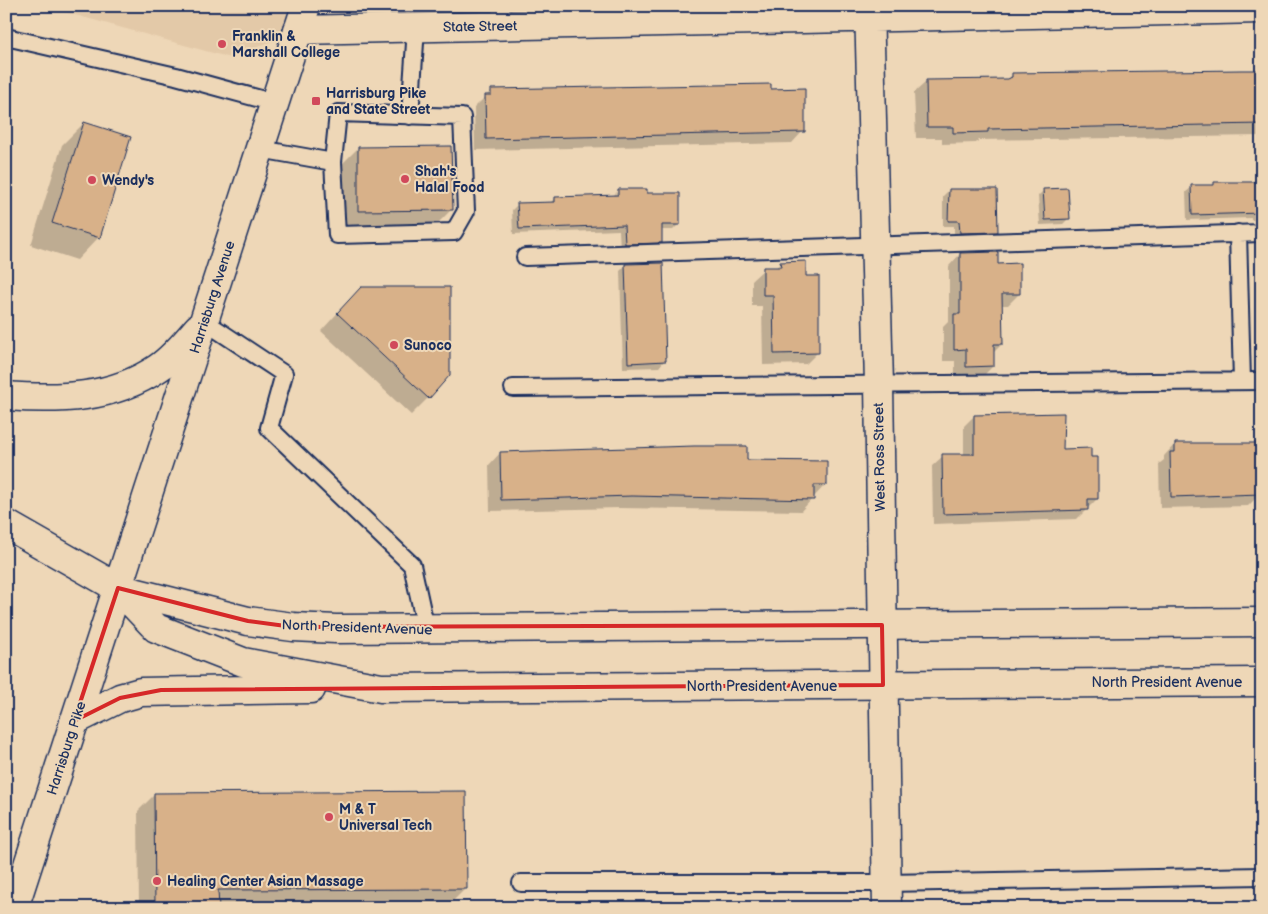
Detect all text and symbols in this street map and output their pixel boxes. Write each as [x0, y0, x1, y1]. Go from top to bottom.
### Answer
street label: State Street [443, 17, 518, 36]
place label: Franklin & Marshall College [232, 28, 340, 61]
marker: Franklin & Marshall College [216, 38, 228, 50]
place label: Harrisburg Pike and State Street [326, 85, 431, 118]
marker: Harrisburg Pike and State Street [310, 95, 322, 107]
place label: Shah's Halal Food [415, 163, 484, 196]
place label: Wendy's [102, 172, 154, 189]
marker: Shah's Halal Food [399, 173, 411, 185]
marker: Wendy's [86, 174, 98, 186]
street label: Harrisburg Avenue [186, 239, 239, 356]
place label: Sunoco [404, 337, 452, 354]
marker: Sunoco [388, 339, 400, 351]
street label: West Ross Street [870, 402, 889, 512]
street label: North President Avenue [281, 616, 433, 639]
street label: North President Avenue [1092, 674, 1242, 691]
street label: North President Avenue [687, 678, 837, 695]
street label: Harrisburg Pike [43, 699, 90, 797]
place label: M & T Universal Tech [339, 801, 432, 834]
marker: M & T Universal Tech [323, 811, 335, 823]
place label: Healing Center Asian Massage [167, 873, 364, 890]
marker: Healing Center Asian Massage [151, 875, 163, 887]

